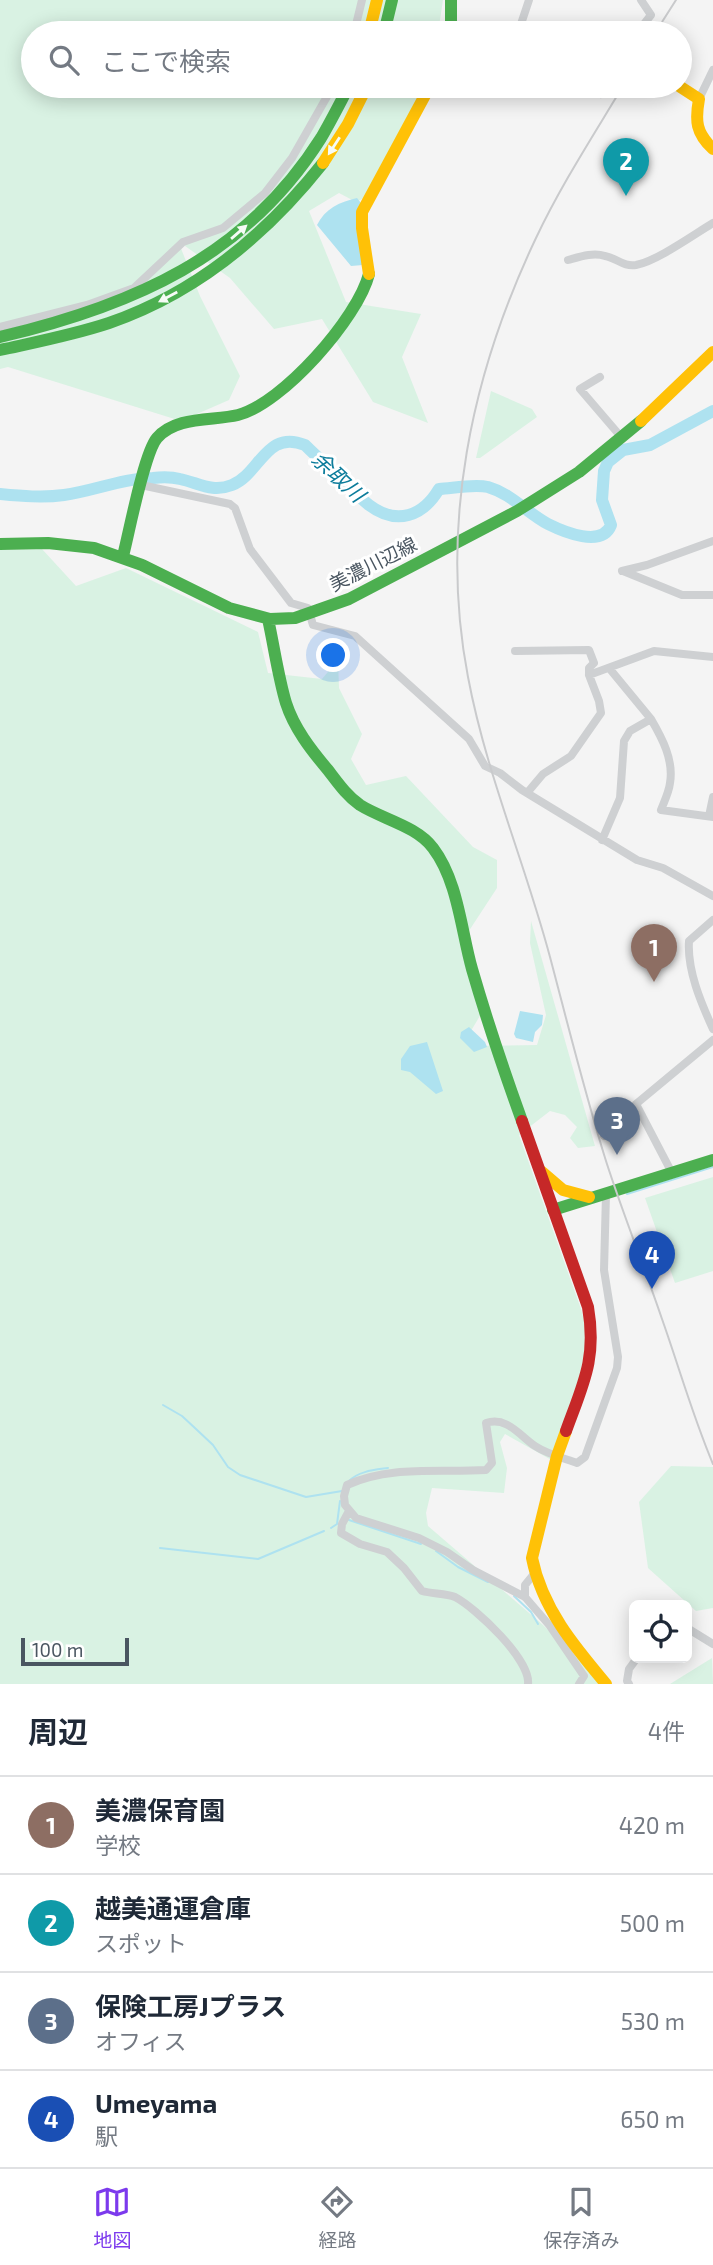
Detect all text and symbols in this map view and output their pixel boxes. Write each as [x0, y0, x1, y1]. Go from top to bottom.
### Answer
search box [21, 21, 692, 98]
icon: search [45, 41, 83, 79]
text: ここで検索 [101, 45, 231, 76]
one-way arrow [328, 136, 341, 155]
pin: 2 [603, 138, 649, 196]
one-way arrow [230, 225, 247, 240]
one-way arrow [158, 292, 178, 303]
water label: 余取川 [307, 445, 372, 508]
street label: 美濃川辺線 [325, 532, 420, 595]
your location [316, 638, 350, 672]
pin: 1 [631, 924, 677, 982]
pin: 3 [594, 1097, 640, 1155]
pin: 4 [629, 1231, 675, 1289]
map controls [629, 1600, 692, 1663]
button: locate [629, 1600, 692, 1663]
scale bar [21, 1635, 130, 1667]
text: 100 m [32, 1638, 83, 1661]
text: 周辺 [28, 1713, 88, 1749]
text: 4件 [648, 1717, 685, 1745]
text: 美濃保育園 [95, 1794, 225, 1825]
text: 1 [46, 1811, 56, 1839]
text: 420 m [619, 1811, 685, 1839]
text: 学校 [95, 1831, 141, 1859]
text: 越美通運倉庫 [95, 1892, 251, 1923]
text: 2 [44, 1909, 58, 1937]
text: 500 m [620, 1909, 685, 1937]
text: スポット [95, 1929, 187, 1957]
text: 保険工房Jプラス [95, 1990, 286, 2021]
text: 3 [44, 2007, 58, 2035]
text: 530 m [621, 2007, 685, 2035]
text: オフィス [95, 2027, 187, 2055]
text: Umeyama [95, 2087, 217, 2118]
text: 4 [44, 2105, 58, 2133]
text: 650 m [620, 2105, 685, 2133]
text: 駅 [95, 2122, 118, 2150]
tab: 地図 [93, 2183, 132, 2252]
tab: 経路 [318, 2183, 357, 2252]
tab: 保存済み [543, 2183, 620, 2252]

